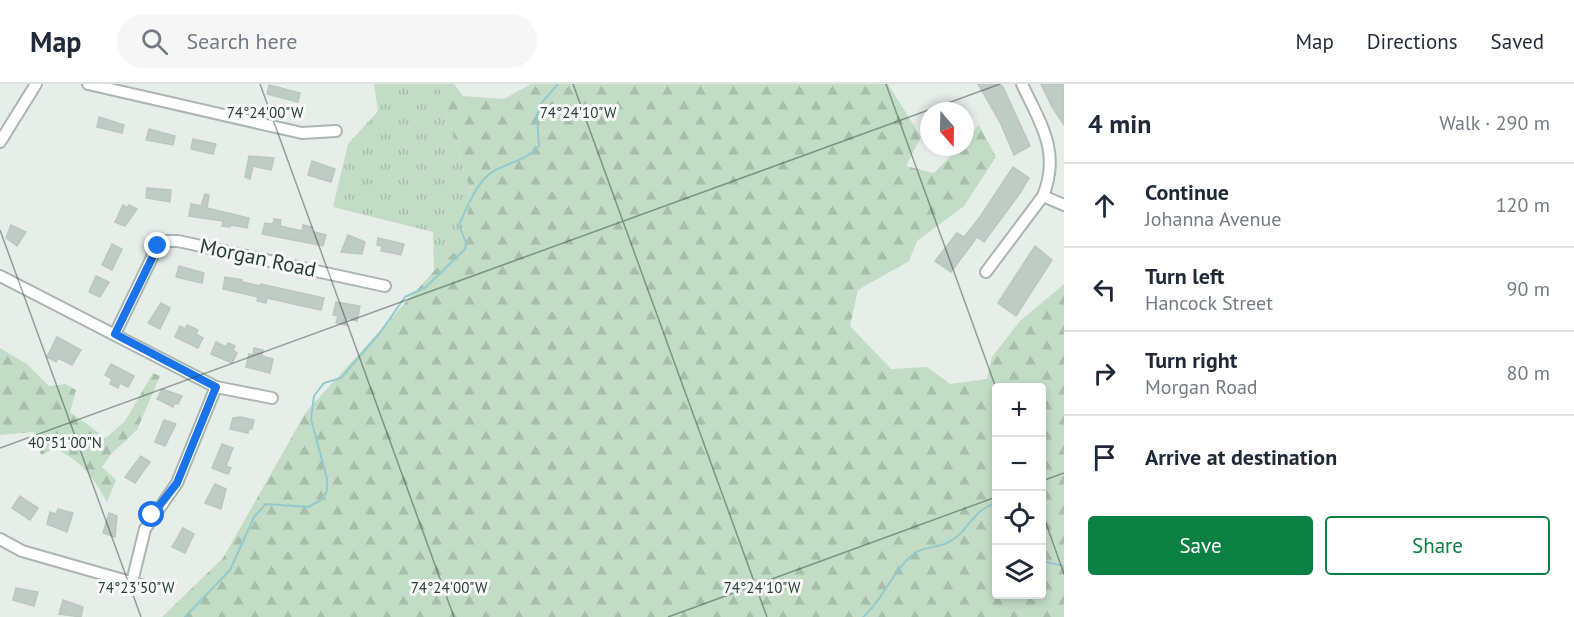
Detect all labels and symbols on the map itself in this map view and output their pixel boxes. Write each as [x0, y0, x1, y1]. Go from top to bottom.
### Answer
north arrow [920, 102, 974, 156]
text: 74°24'00"W [227, 103, 304, 122]
text: 74°24'10"W [540, 103, 617, 122]
route end [144, 232, 170, 258]
street label: Morgan Road [197, 232, 319, 283]
text: 40°51'00"N [28, 433, 102, 452]
route start [138, 501, 164, 527]
text: 74°23'50"W [98, 578, 175, 597]
text: 74°24'00"W [411, 578, 488, 597]
text: 74°24'10"W [724, 578, 801, 597]

